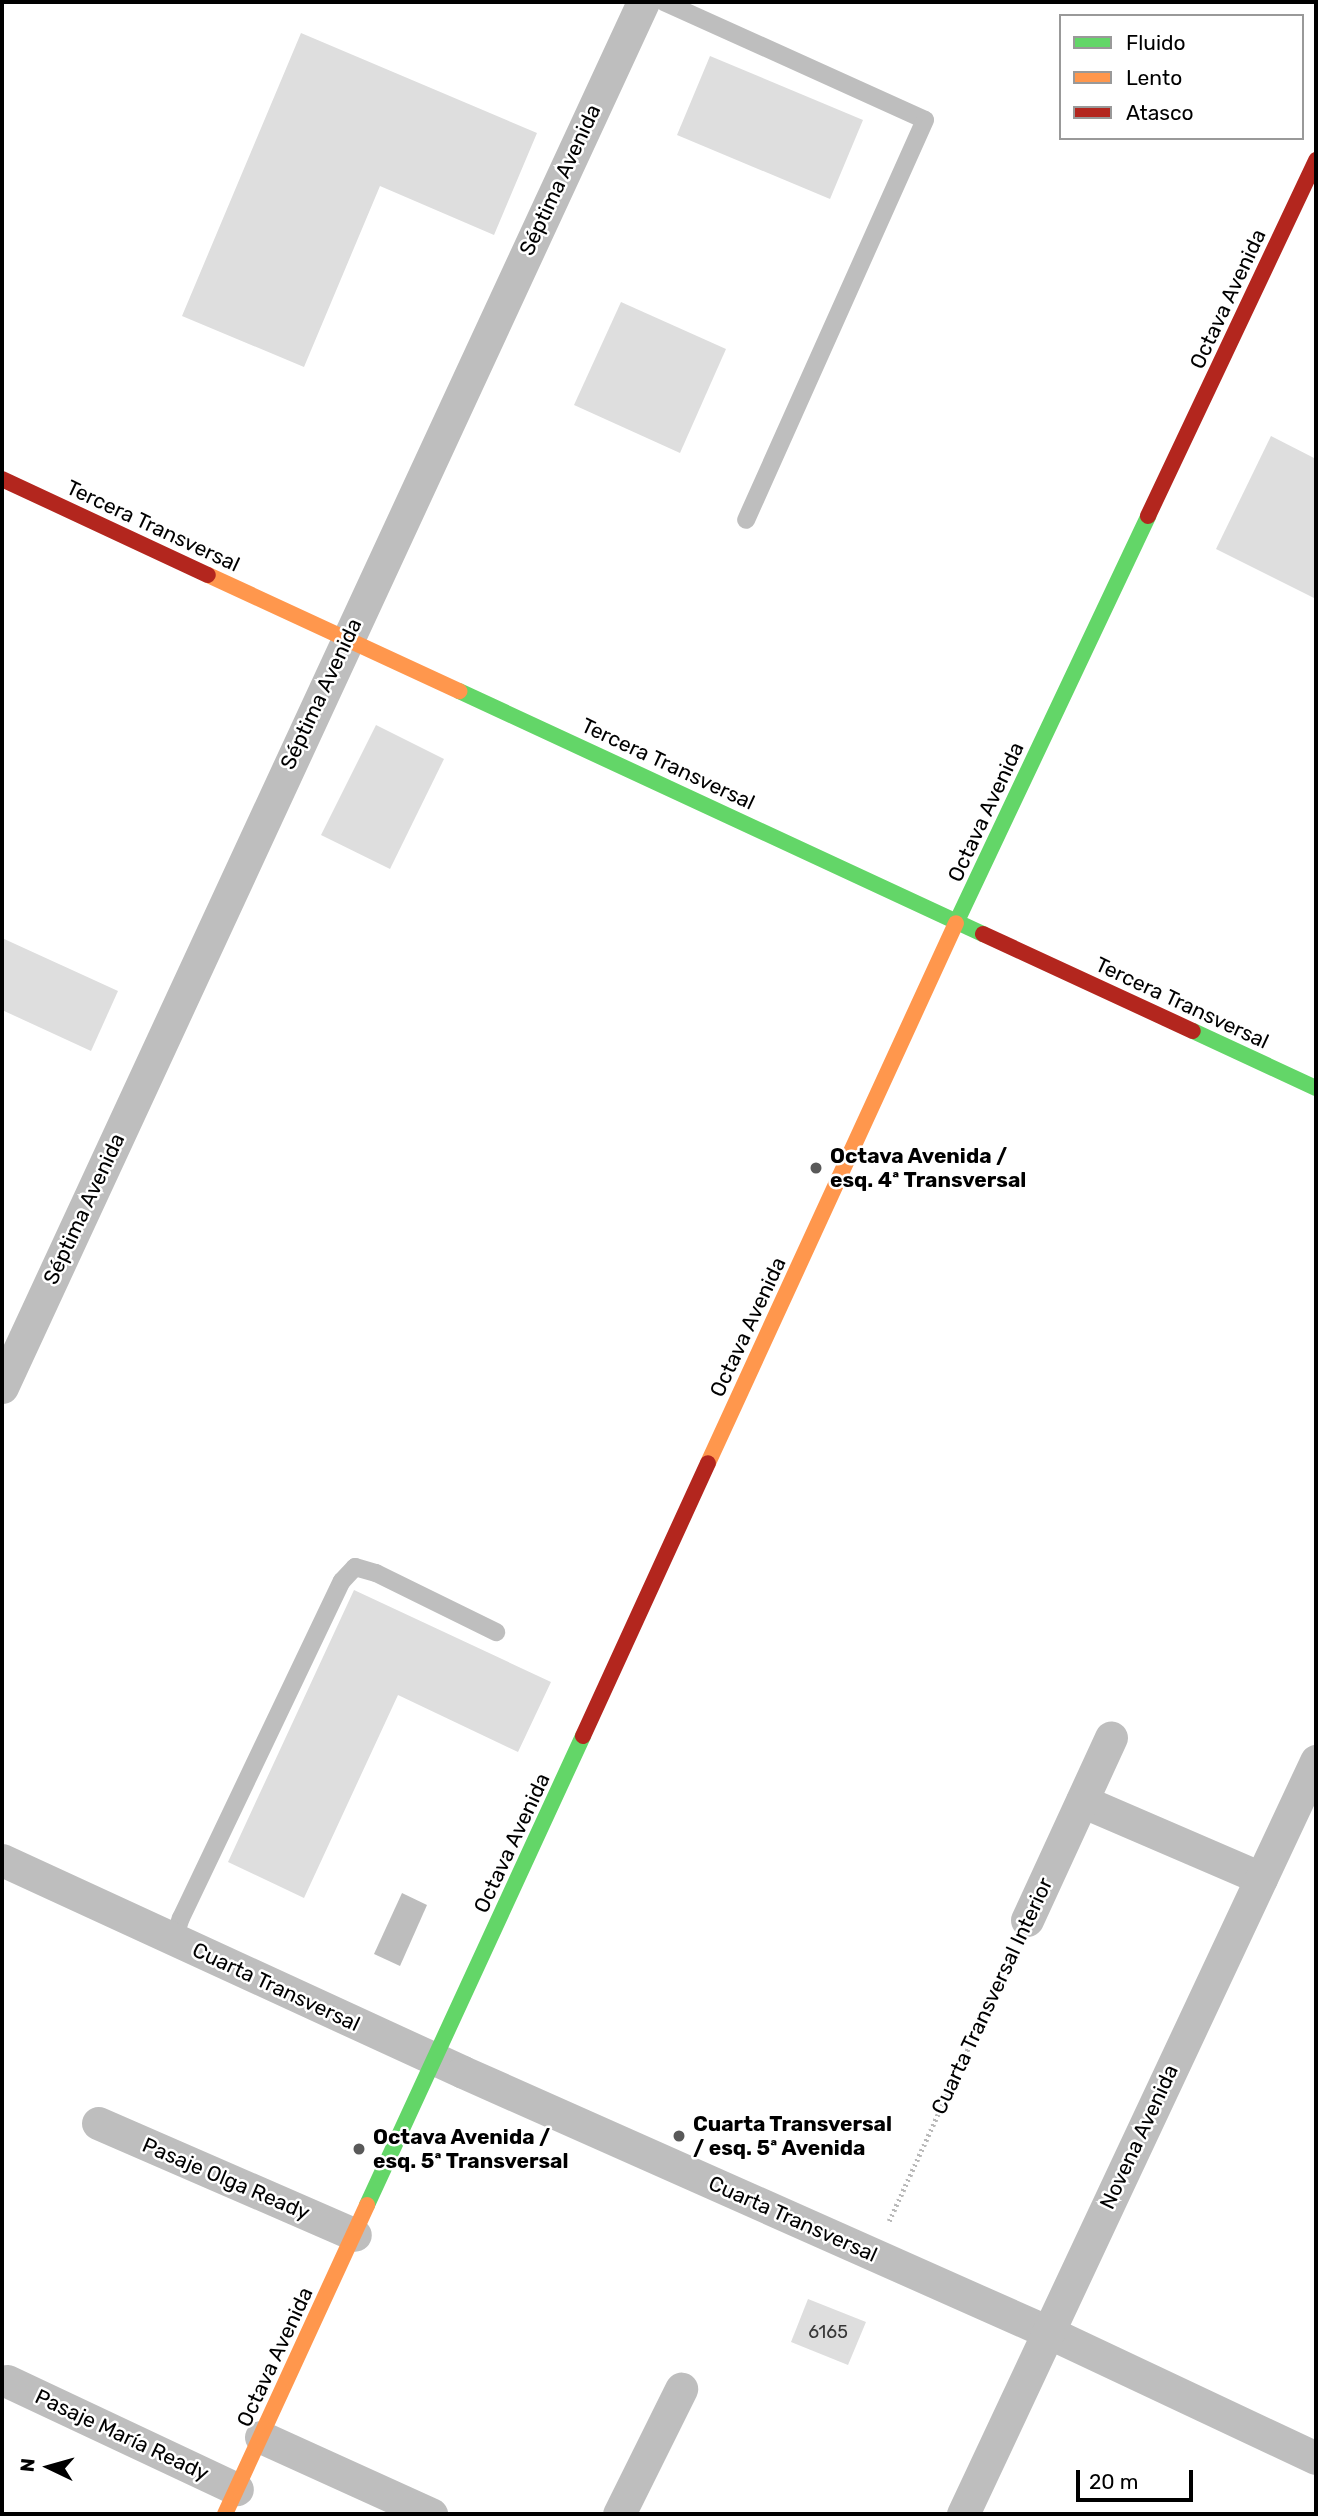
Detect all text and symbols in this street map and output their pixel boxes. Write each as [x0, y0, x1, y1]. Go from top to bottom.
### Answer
legend [1059, 14, 1304, 140]
text: Fluido [1126, 30, 1186, 55]
text: Lento [1126, 65, 1182, 90]
street label: Séptima Avenida [514, 100, 606, 260]
text: Atasco [1126, 100, 1194, 125]
street label: Octava Avenida [1185, 225, 1271, 373]
street label: Tercera Transversal [62, 475, 244, 577]
street label: Séptima Avenida [275, 614, 367, 774]
street label: Tercera Transversal [577, 713, 759, 815]
street label: Octava Avenida [943, 738, 1029, 886]
street label: Tercera Transversal [1091, 952, 1273, 1054]
street label: Séptima Avenida [38, 1129, 130, 1289]
place label: Octava Avenida / esq. 4ª Transversal [830, 1143, 1027, 1193]
marker: Octava Avenida / esq. 4ª Transversal [808, 1160, 824, 1176]
street label: Octava Avenida [705, 1253, 791, 1401]
street label: Octava Avenida [469, 1769, 555, 1917]
street label: Cuarta Transversal Interior [926, 1873, 1058, 2119]
street label: Cuarta Transversal [188, 1937, 364, 2037]
street label: Novena Avenida [1094, 2061, 1184, 2213]
place label: Cuarta Transversal / esq. 5ª Avenida [693, 2111, 892, 2161]
place label: Octava Avenida / esq. 5ª Transversal [373, 2124, 569, 2174]
marker: Cuarta Transversal / esq. 5ª Avenida [671, 2128, 687, 2144]
street label: Pasaje Olga Ready [139, 2132, 313, 2226]
marker: Octava Avenida / esq. 5ª Transversal [351, 2141, 367, 2157]
street label: Cuarta Transversal [705, 2170, 881, 2268]
street label: Octava Avenida [232, 2283, 318, 2431]
house number: 6165 [808, 2321, 848, 2343]
street label: Pasaje María Ready [31, 2384, 213, 2486]
north arrow [14, 2432, 84, 2502]
scale bar [1080, 2456, 1197, 2500]
text: N [16, 2457, 40, 2473]
text: 20 m [1089, 2469, 1138, 2494]

